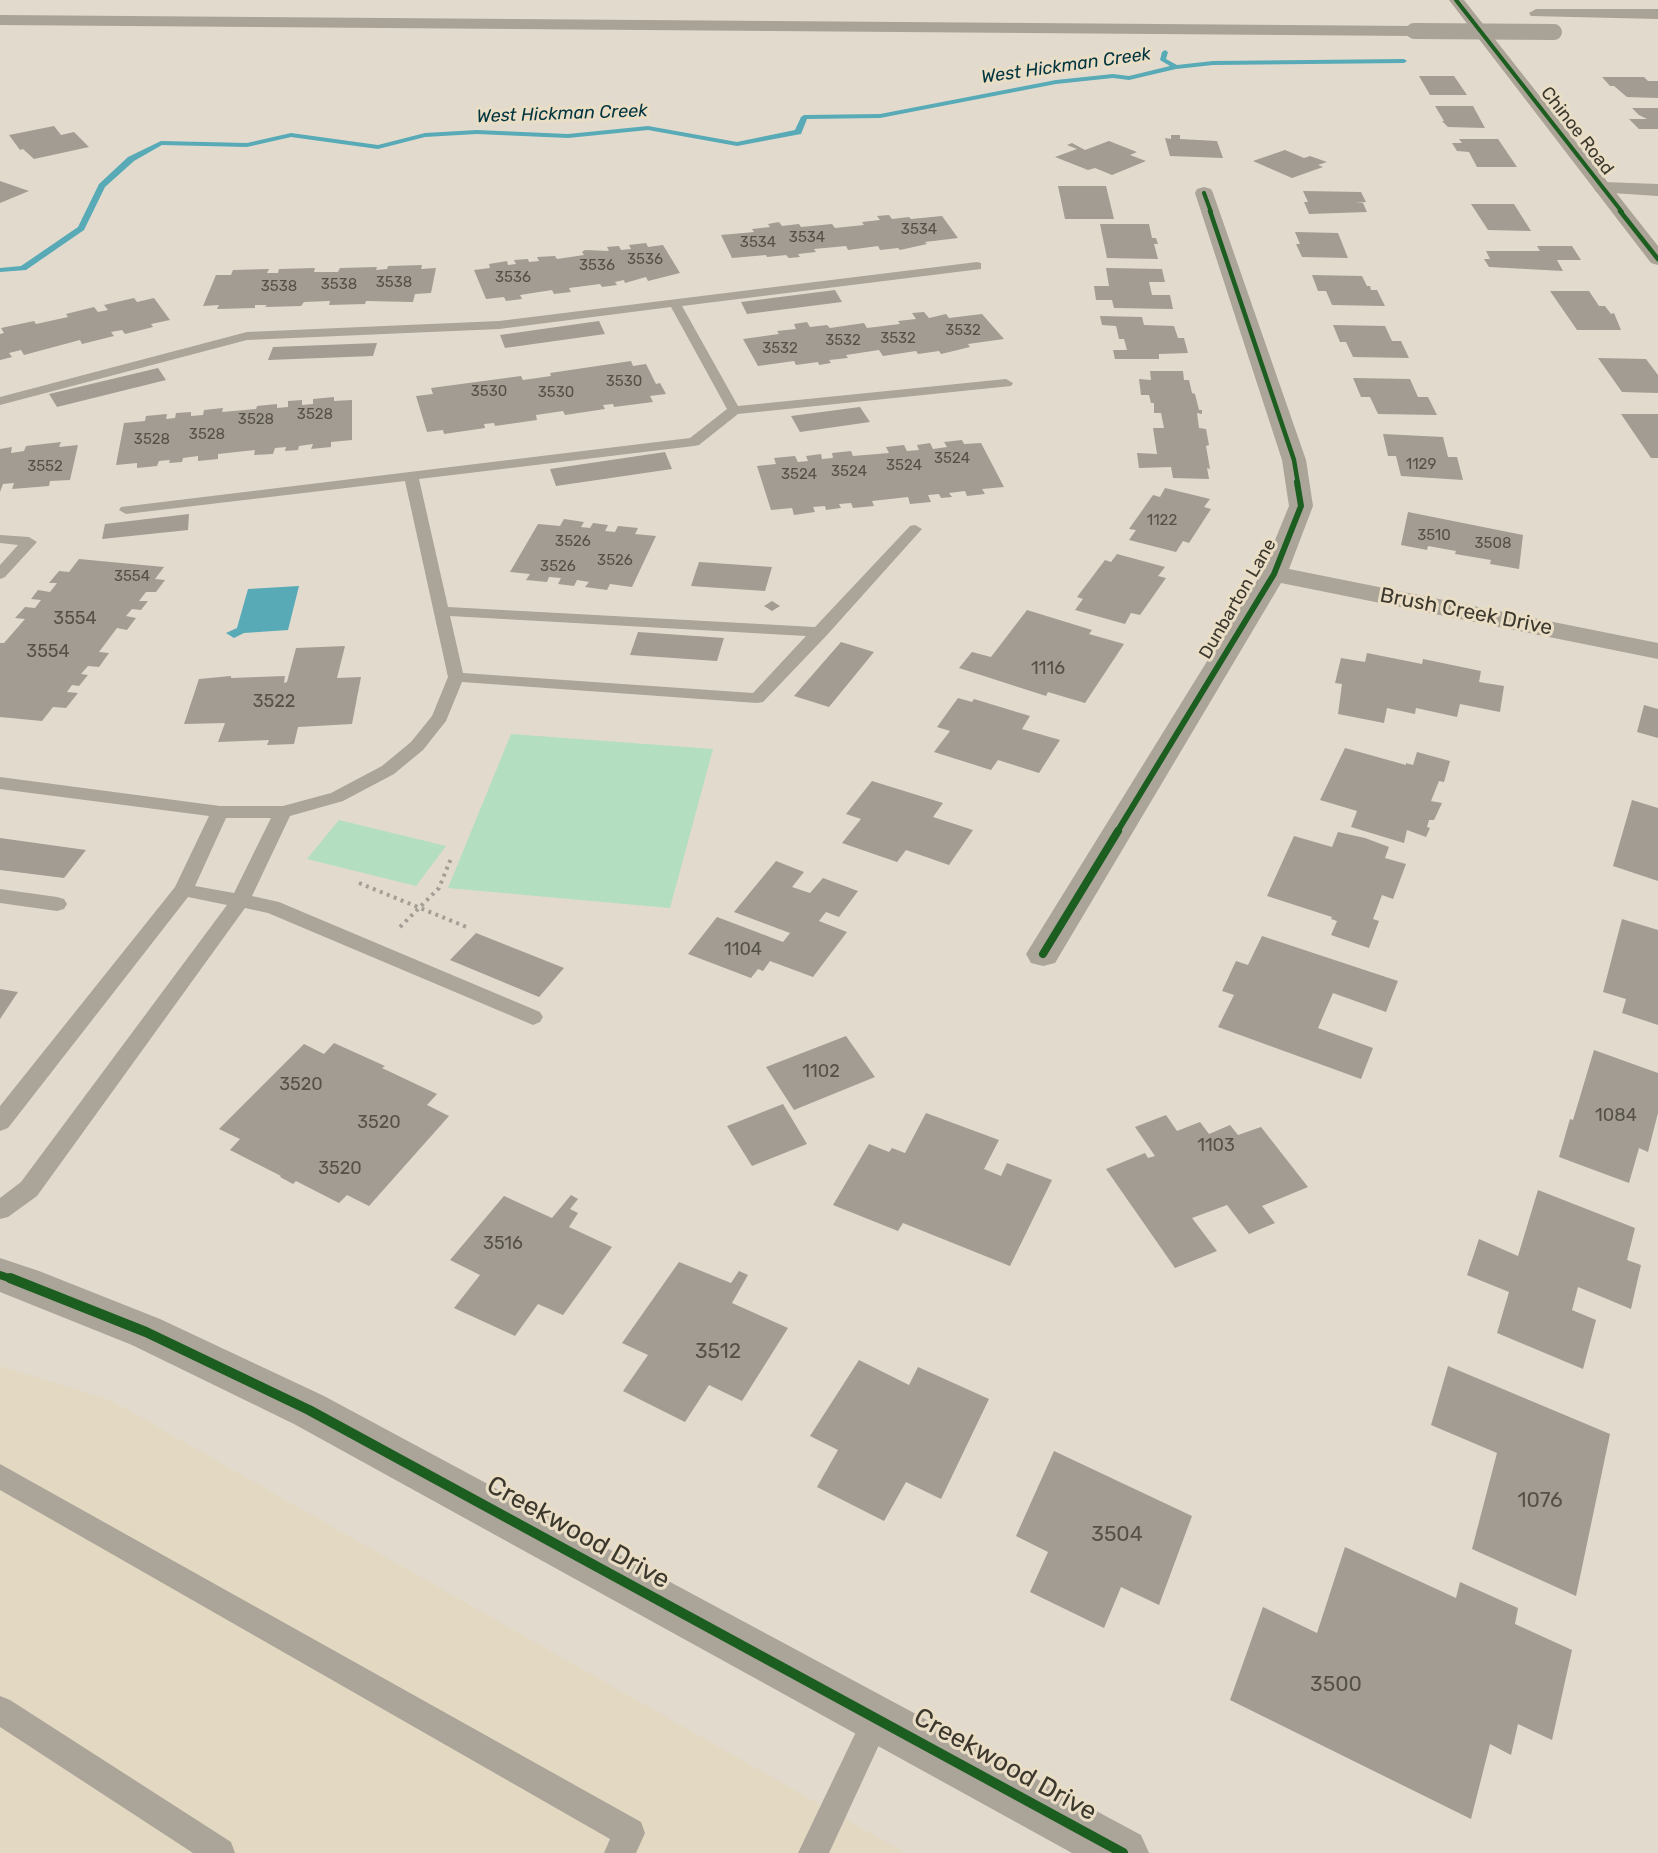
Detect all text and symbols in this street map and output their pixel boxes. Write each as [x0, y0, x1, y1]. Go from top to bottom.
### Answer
water label: West Hickman Creek [980, 43, 1152, 89]
street label: Chinoe Road [1536, 83, 1618, 179]
water label: West Hickman Creek [476, 100, 648, 128]
house number: 3534 [901, 221, 937, 239]
house number: 3534 [789, 229, 825, 247]
house number: 3534 [740, 234, 776, 252]
house number: 3536 [627, 251, 663, 269]
house number: 3536 [579, 257, 615, 275]
house number: 3536 [495, 269, 531, 287]
house number: 3538 [376, 274, 412, 292]
house number: 3538 [321, 276, 357, 294]
house number: 3538 [261, 278, 297, 296]
house number: 3532 [945, 322, 981, 340]
house number: 3532 [880, 330, 916, 348]
house number: 3532 [825, 332, 861, 350]
house number: 3532 [762, 340, 798, 358]
house number: 3530 [606, 373, 642, 391]
house number: 3530 [471, 383, 507, 401]
house number: 3530 [538, 384, 574, 402]
house number: 3528 [297, 406, 333, 424]
house number: 3528 [238, 411, 274, 429]
house number: 3528 [189, 426, 225, 444]
house number: 3528 [134, 431, 170, 449]
house number: 3524 [934, 450, 970, 468]
house number: 1129 [1406, 456, 1436, 474]
house number: 3524 [886, 457, 922, 475]
house number: 3552 [27, 458, 63, 476]
house number: 3524 [831, 463, 867, 481]
house number: 3524 [781, 466, 817, 484]
house number: 1122 [1147, 512, 1177, 530]
house number: 3510 [1417, 527, 1451, 545]
house number: 3526 [555, 533, 591, 551]
street label: Dunbarton Lane [1195, 535, 1281, 663]
house number: 3508 [1475, 535, 1511, 553]
house number: 3526 [597, 552, 633, 570]
house number: 3526 [540, 558, 576, 576]
house number: 3554 [114, 568, 150, 586]
street label: Brush Creek Drive [1378, 583, 1554, 641]
house number: 3554 [53, 608, 97, 630]
house number: 3554 [26, 641, 70, 663]
house number: 1116 [1031, 658, 1065, 680]
house number: 3522 [253, 691, 295, 713]
house number: 1104 [724, 939, 762, 961]
house number: 1102 [802, 1061, 840, 1083]
house number: 3520 [279, 1074, 323, 1096]
house number: 1084 [1595, 1105, 1637, 1127]
house number: 3520 [357, 1112, 401, 1134]
house number: 1103 [1197, 1135, 1235, 1157]
house number: 3520 [318, 1158, 362, 1180]
house number: 3516 [483, 1233, 523, 1255]
house number: 3512 [695, 1339, 741, 1365]
street label: Creekwood Drive [481, 1470, 675, 1596]
house number: 1076 [1517, 1488, 1563, 1514]
house number: 3504 [1091, 1522, 1143, 1548]
house number: 3500 [1310, 1672, 1362, 1698]
street label: Creekwood Drive [908, 1702, 1102, 1828]

